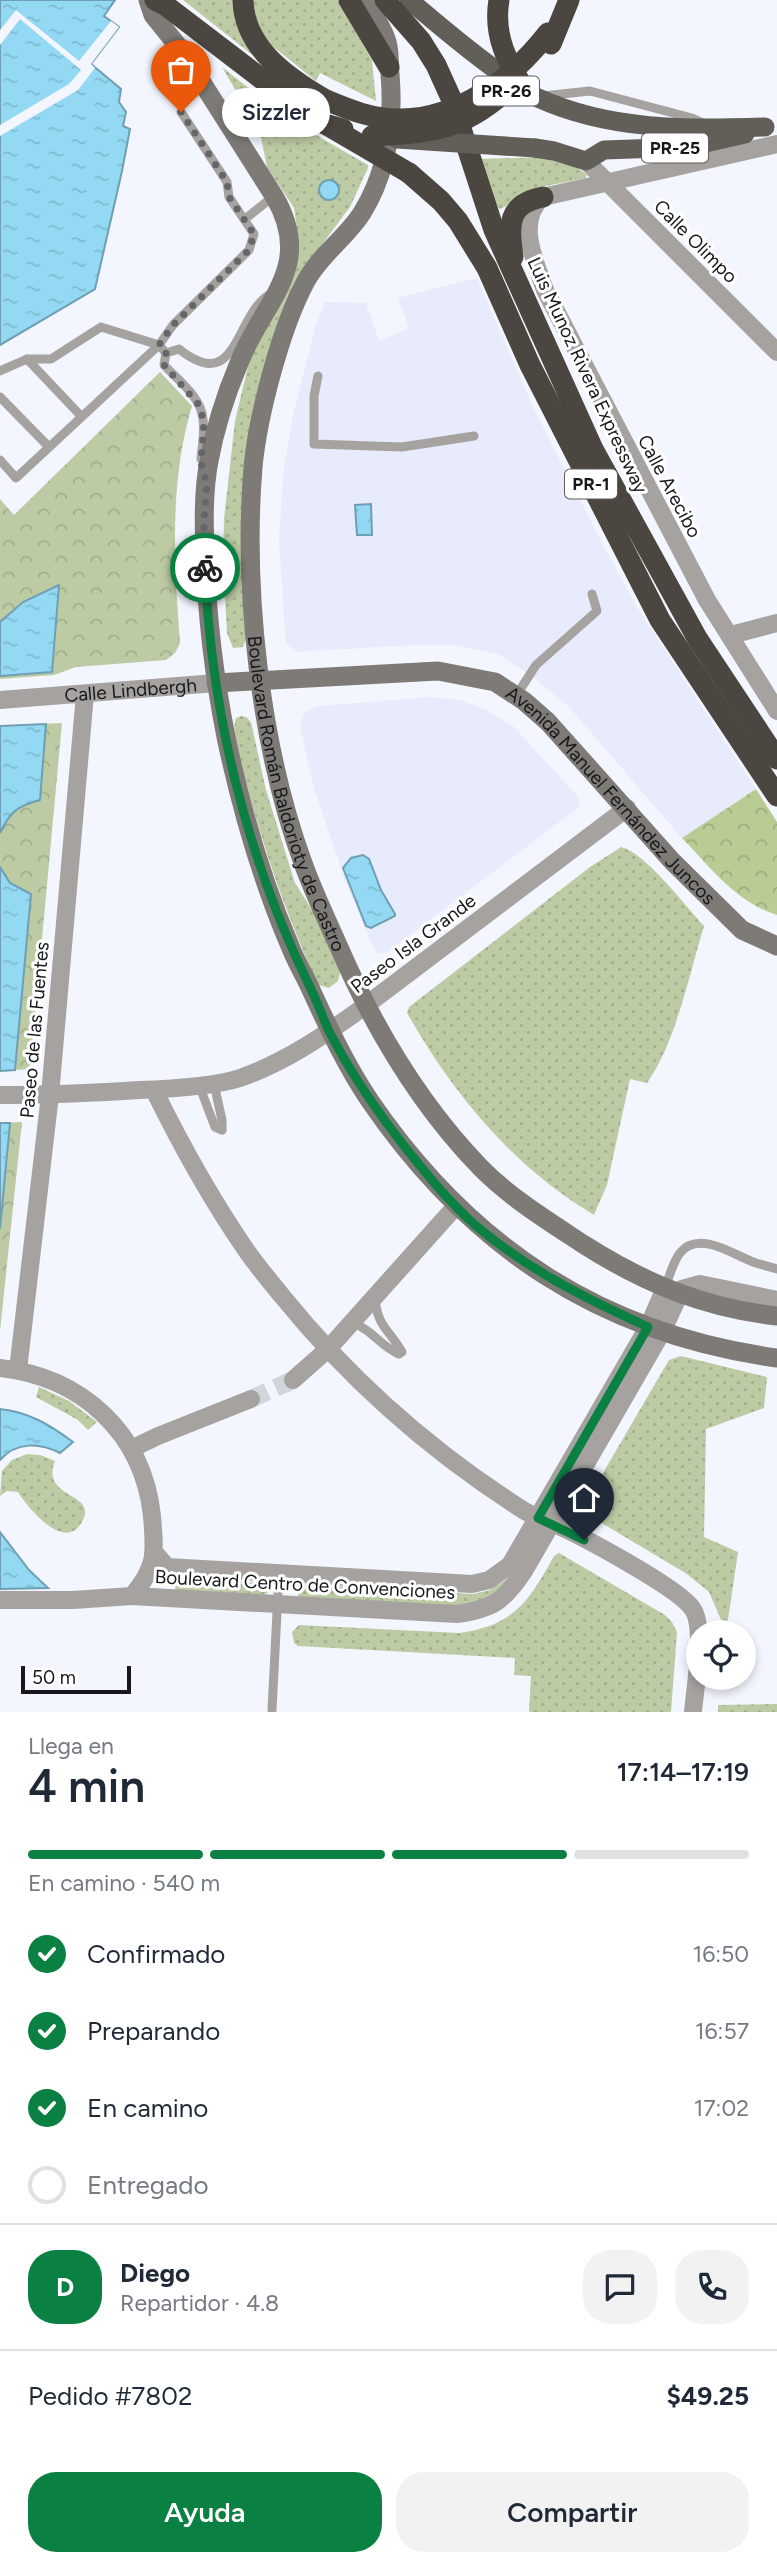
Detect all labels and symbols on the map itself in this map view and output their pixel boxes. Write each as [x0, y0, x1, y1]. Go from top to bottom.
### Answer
pin [151, 40, 211, 112]
road number: PR-26 [473, 76, 539, 106]
callout: Sizzler [223, 88, 332, 136]
road number: PR-25 [642, 134, 708, 162]
street label: Calle Olimpo [649, 195, 742, 288]
street label: Luis Munoz Rivera Expressway [523, 253, 653, 497]
street label: Calle Arecibo [633, 431, 706, 542]
road number: PR-1 [565, 470, 617, 498]
courier [170, 533, 240, 603]
street label: Boulevard Román Baldorioty de Castro [243, 635, 350, 955]
street label: Calle Lindbergh [64, 674, 198, 707]
street label: Avenida Manuel Fernández Juncos [501, 681, 720, 910]
street label: Paseo Isla Grande [346, 889, 480, 998]
street label: Paseo de las Fuentes [15, 941, 54, 1119]
pin [554, 1468, 614, 1540]
street label: Boulevard Centro de Convenciones [154, 1565, 456, 1604]
scale bar [21, 1663, 131, 1695]

